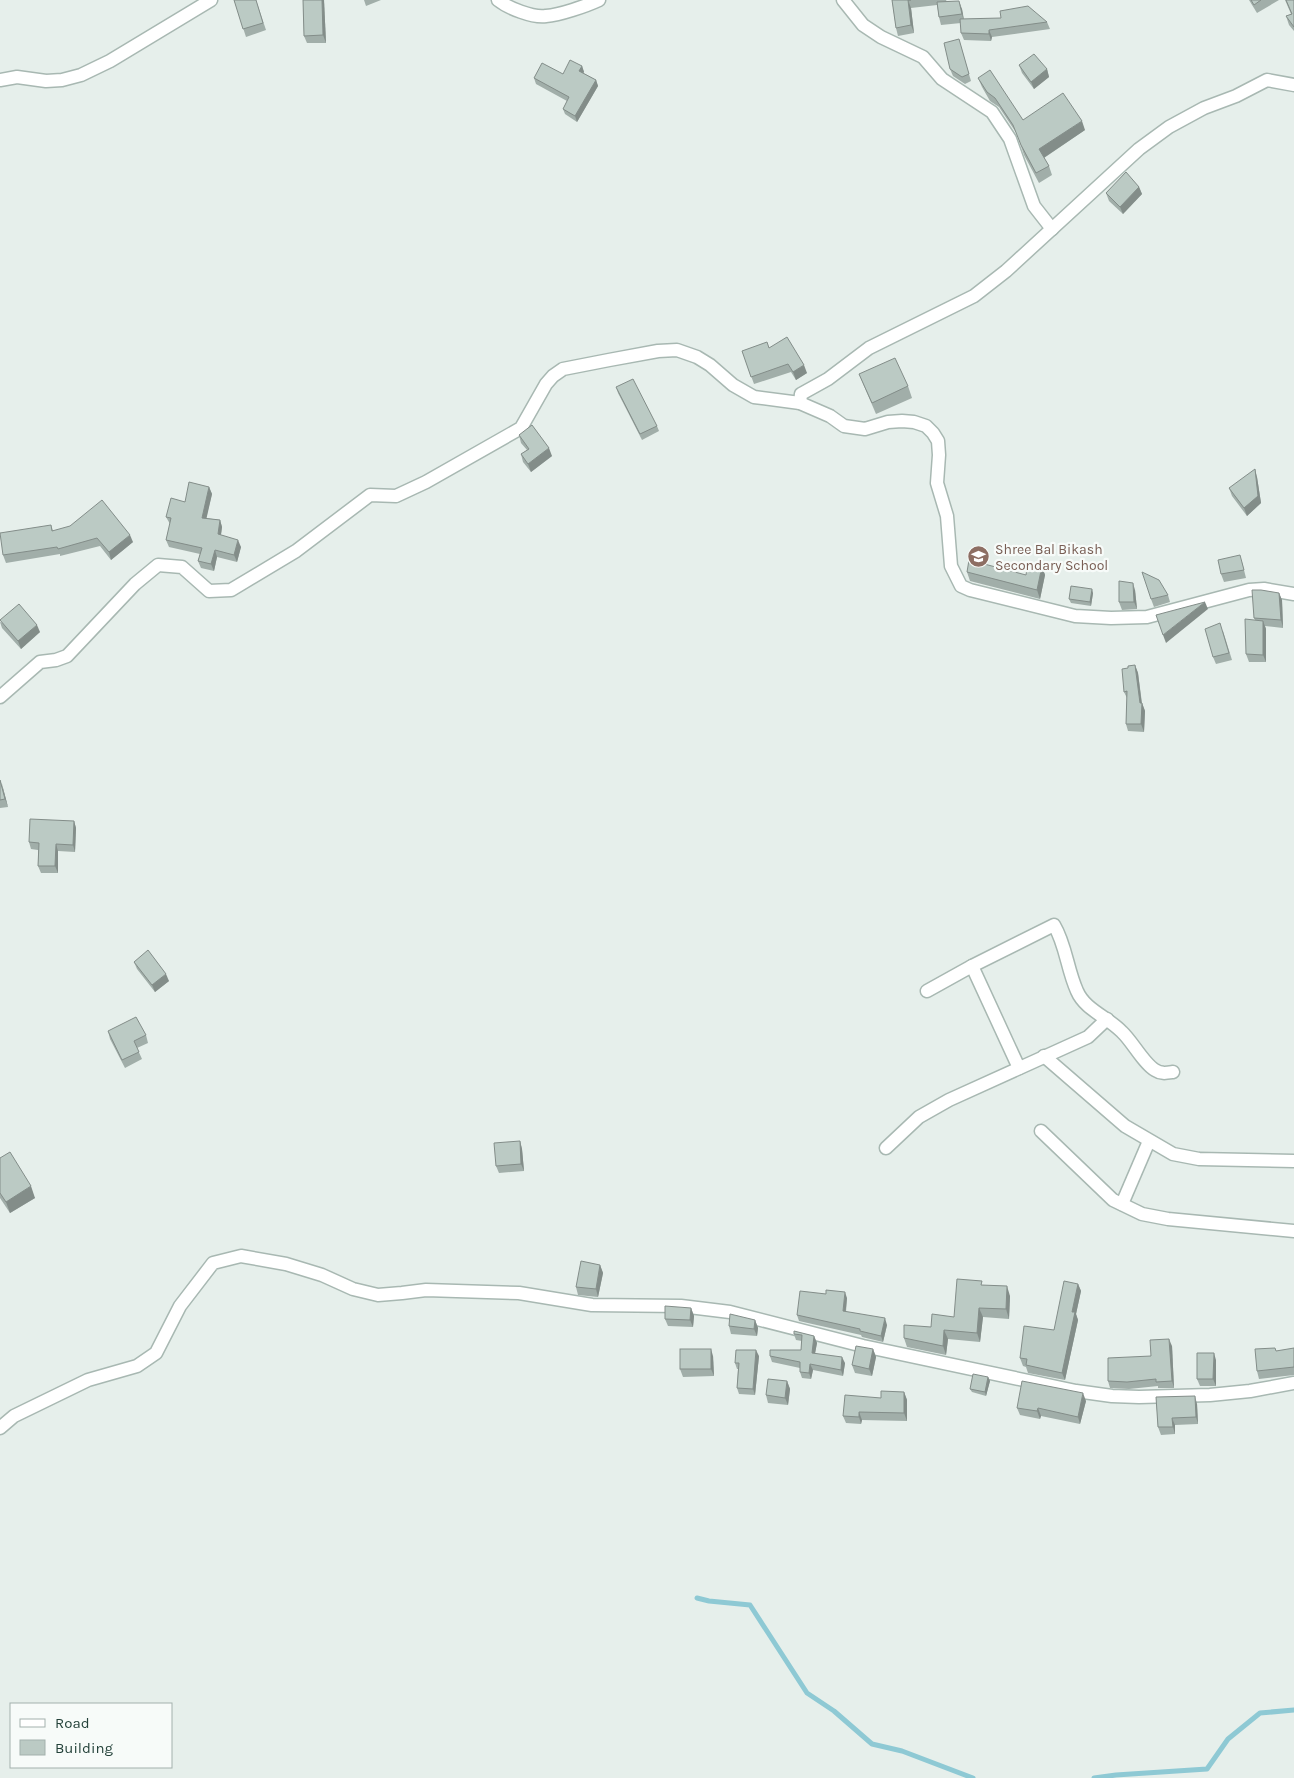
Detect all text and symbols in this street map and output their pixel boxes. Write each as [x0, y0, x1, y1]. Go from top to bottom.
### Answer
place label: Shree Bal Bikash Secondary School [995, 541, 1108, 574]
school or university icon: Shree Bal Bikash Secondary School [967, 545, 991, 569]
legend [10, 1703, 172, 1768]
text: Road [55, 1714, 90, 1732]
text: Building [55, 1739, 113, 1757]

